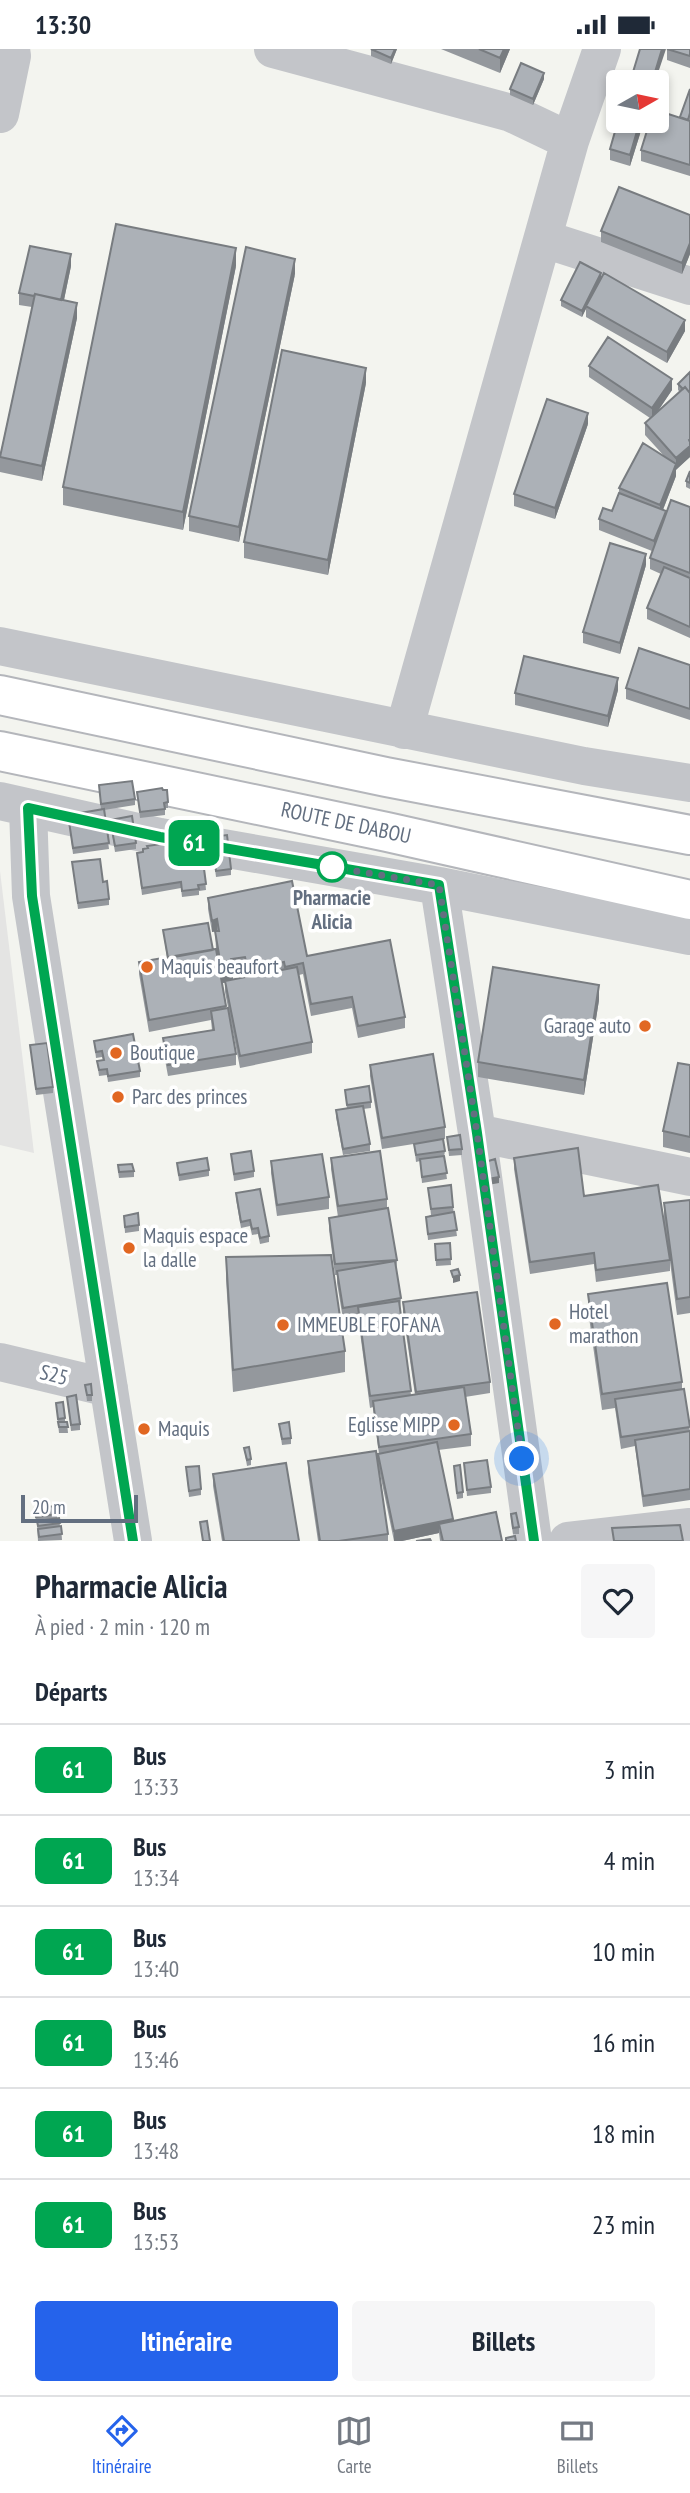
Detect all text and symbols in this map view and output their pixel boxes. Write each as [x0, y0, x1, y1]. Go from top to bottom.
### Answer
text: 13:30 [35, 8, 91, 41]
north arrow [606, 70, 668, 133]
map controls [606, 70, 669, 133]
street label: ROUTE DE DABOU [279, 796, 414, 849]
line badge: 61 [162, 820, 226, 866]
text: 61 [183, 827, 205, 858]
marker: Pharmacie Alicia [317, 852, 347, 882]
place label: Pharmacie Alicia [293, 884, 371, 935]
place label: Maquis beaufort [161, 953, 279, 980]
marker: Maquis beaufort [139, 959, 155, 975]
place label: Garage auto [544, 1012, 631, 1039]
marker: Garage auto [637, 1018, 653, 1034]
place label: Boutique [130, 1039, 195, 1066]
marker: Boutique [108, 1045, 124, 1061]
place label: Parc des princes [132, 1083, 247, 1110]
marker: Parc des princes [110, 1089, 126, 1105]
place label: Maquis espace la dalle [143, 1222, 248, 1273]
marker: Maquis espace la dalle [121, 1240, 137, 1256]
place label: Hotel marathon [569, 1298, 639, 1349]
place label: IMMEUBLE FOFANA [297, 1311, 441, 1338]
marker: Hotel marathon [547, 1316, 563, 1332]
marker: IMMEUBLE FOFANA [275, 1317, 291, 1333]
street label: S25 [37, 1358, 71, 1391]
place label: Eglisse MIPP [348, 1411, 440, 1438]
place label: Maquis [158, 1415, 210, 1442]
marker: Eglisse MIPP [446, 1417, 462, 1433]
marker: Maquis [136, 1421, 152, 1437]
your location [504, 1441, 539, 1476]
scale bar [21, 1492, 138, 1524]
text: 20 m [32, 1495, 66, 1519]
text: Pharmacie Alicia [35, 1564, 228, 1607]
button: heart [581, 1564, 655, 1638]
text: À pied · 2 min · 120 m [35, 1612, 210, 1641]
text: Départs [35, 1675, 107, 1708]
text: Bus [133, 1739, 166, 1772]
text: 3 min [604, 1753, 655, 1786]
text: 61 [62, 1754, 85, 1785]
text: 13:33 [133, 1772, 179, 1801]
text: Bus [133, 1830, 166, 1863]
text: 4 min [604, 1844, 655, 1877]
text: 61 [62, 1845, 85, 1876]
text: 13:34 [133, 1863, 179, 1892]
text: Bus [133, 1921, 166, 1954]
text: 10 min [592, 1935, 655, 1968]
text: 61 [62, 1936, 85, 1967]
text: 13:40 [133, 1954, 179, 1983]
text: Bus [133, 2012, 166, 2045]
text: 16 min [592, 2026, 655, 2059]
text: 61 [62, 2027, 85, 2058]
text: 13:46 [133, 2045, 179, 2074]
text: Bus [133, 2103, 166, 2136]
text: 18 min [592, 2117, 655, 2150]
text: 61 [62, 2118, 85, 2149]
text: 13:48 [133, 2136, 179, 2165]
text: Bus [133, 2194, 166, 2227]
text: 23 min [592, 2208, 655, 2241]
text: 61 [62, 2209, 85, 2240]
text: 13:53 [133, 2227, 179, 2256]
button: Itinéraire [35, 2301, 338, 2381]
button: Billets [352, 2301, 655, 2381]
tab: Itinéraire [92, 2412, 152, 2478]
tab: Carte [335, 2412, 373, 2478]
tab: Billets [557, 2412, 598, 2478]

